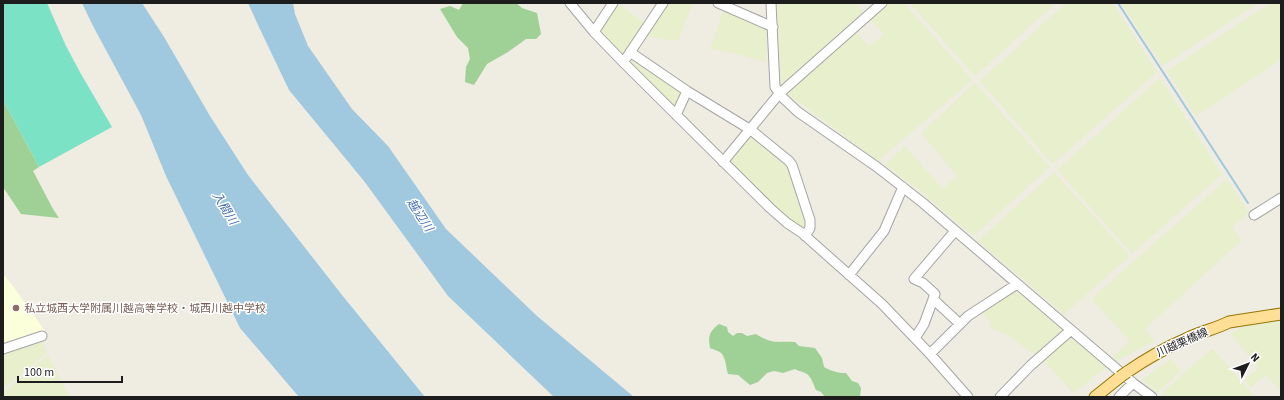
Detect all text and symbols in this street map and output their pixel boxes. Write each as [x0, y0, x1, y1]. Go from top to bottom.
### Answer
water label: 入間川 [208, 188, 242, 230]
water label: 越辺川 [403, 196, 438, 237]
place label: 私立城西大学附属川越高等学校・城西川越中学校 [24, 301, 266, 316]
marker: 私立城西大学附属川越高等学校・城西川越中学校 [11, 303, 21, 313]
street label: 川越栗橋線 [1154, 324, 1210, 360]
north arrow [1228, 344, 1268, 384]
text: N [1247, 350, 1263, 365]
scale bar [18, 358, 122, 384]
text: 100 m [24, 364, 54, 381]

